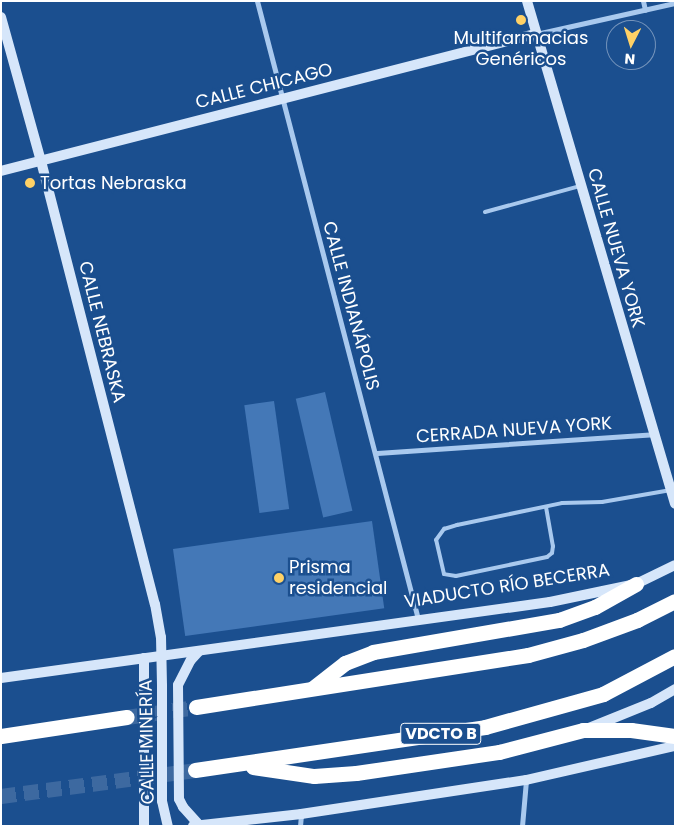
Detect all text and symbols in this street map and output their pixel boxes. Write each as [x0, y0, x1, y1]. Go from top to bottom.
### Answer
marker: Multifarmacias Genéricos [515, 14, 527, 26]
north arrow [606, 20, 656, 70]
place label: Multifarmacias Genéricos [454, 28, 588, 70]
text: N [624, 49, 636, 69]
street label: CALLE CHICAGO [193, 59, 335, 113]
street label: CALLE NUEVA YORK [583, 166, 649, 330]
place label: Tortas Nebraska [40, 172, 187, 194]
marker: Tortas Nebraska [24, 177, 36, 189]
street label: CALLE INDIANÁPOLIS [318, 219, 384, 393]
street label: CALLE NEBRASKA [74, 259, 130, 405]
street label: CERRADA NUEVA YORK [415, 412, 613, 448]
place label: Prisma residencial [289, 557, 387, 600]
street label: VIADUCTO RÍO BECERRA [403, 559, 611, 613]
marker: Prisma residencial [273, 572, 285, 584]
street label: CALLE MINERÍA [135, 679, 159, 805]
road number: VDCTO B [400, 721, 482, 748]

